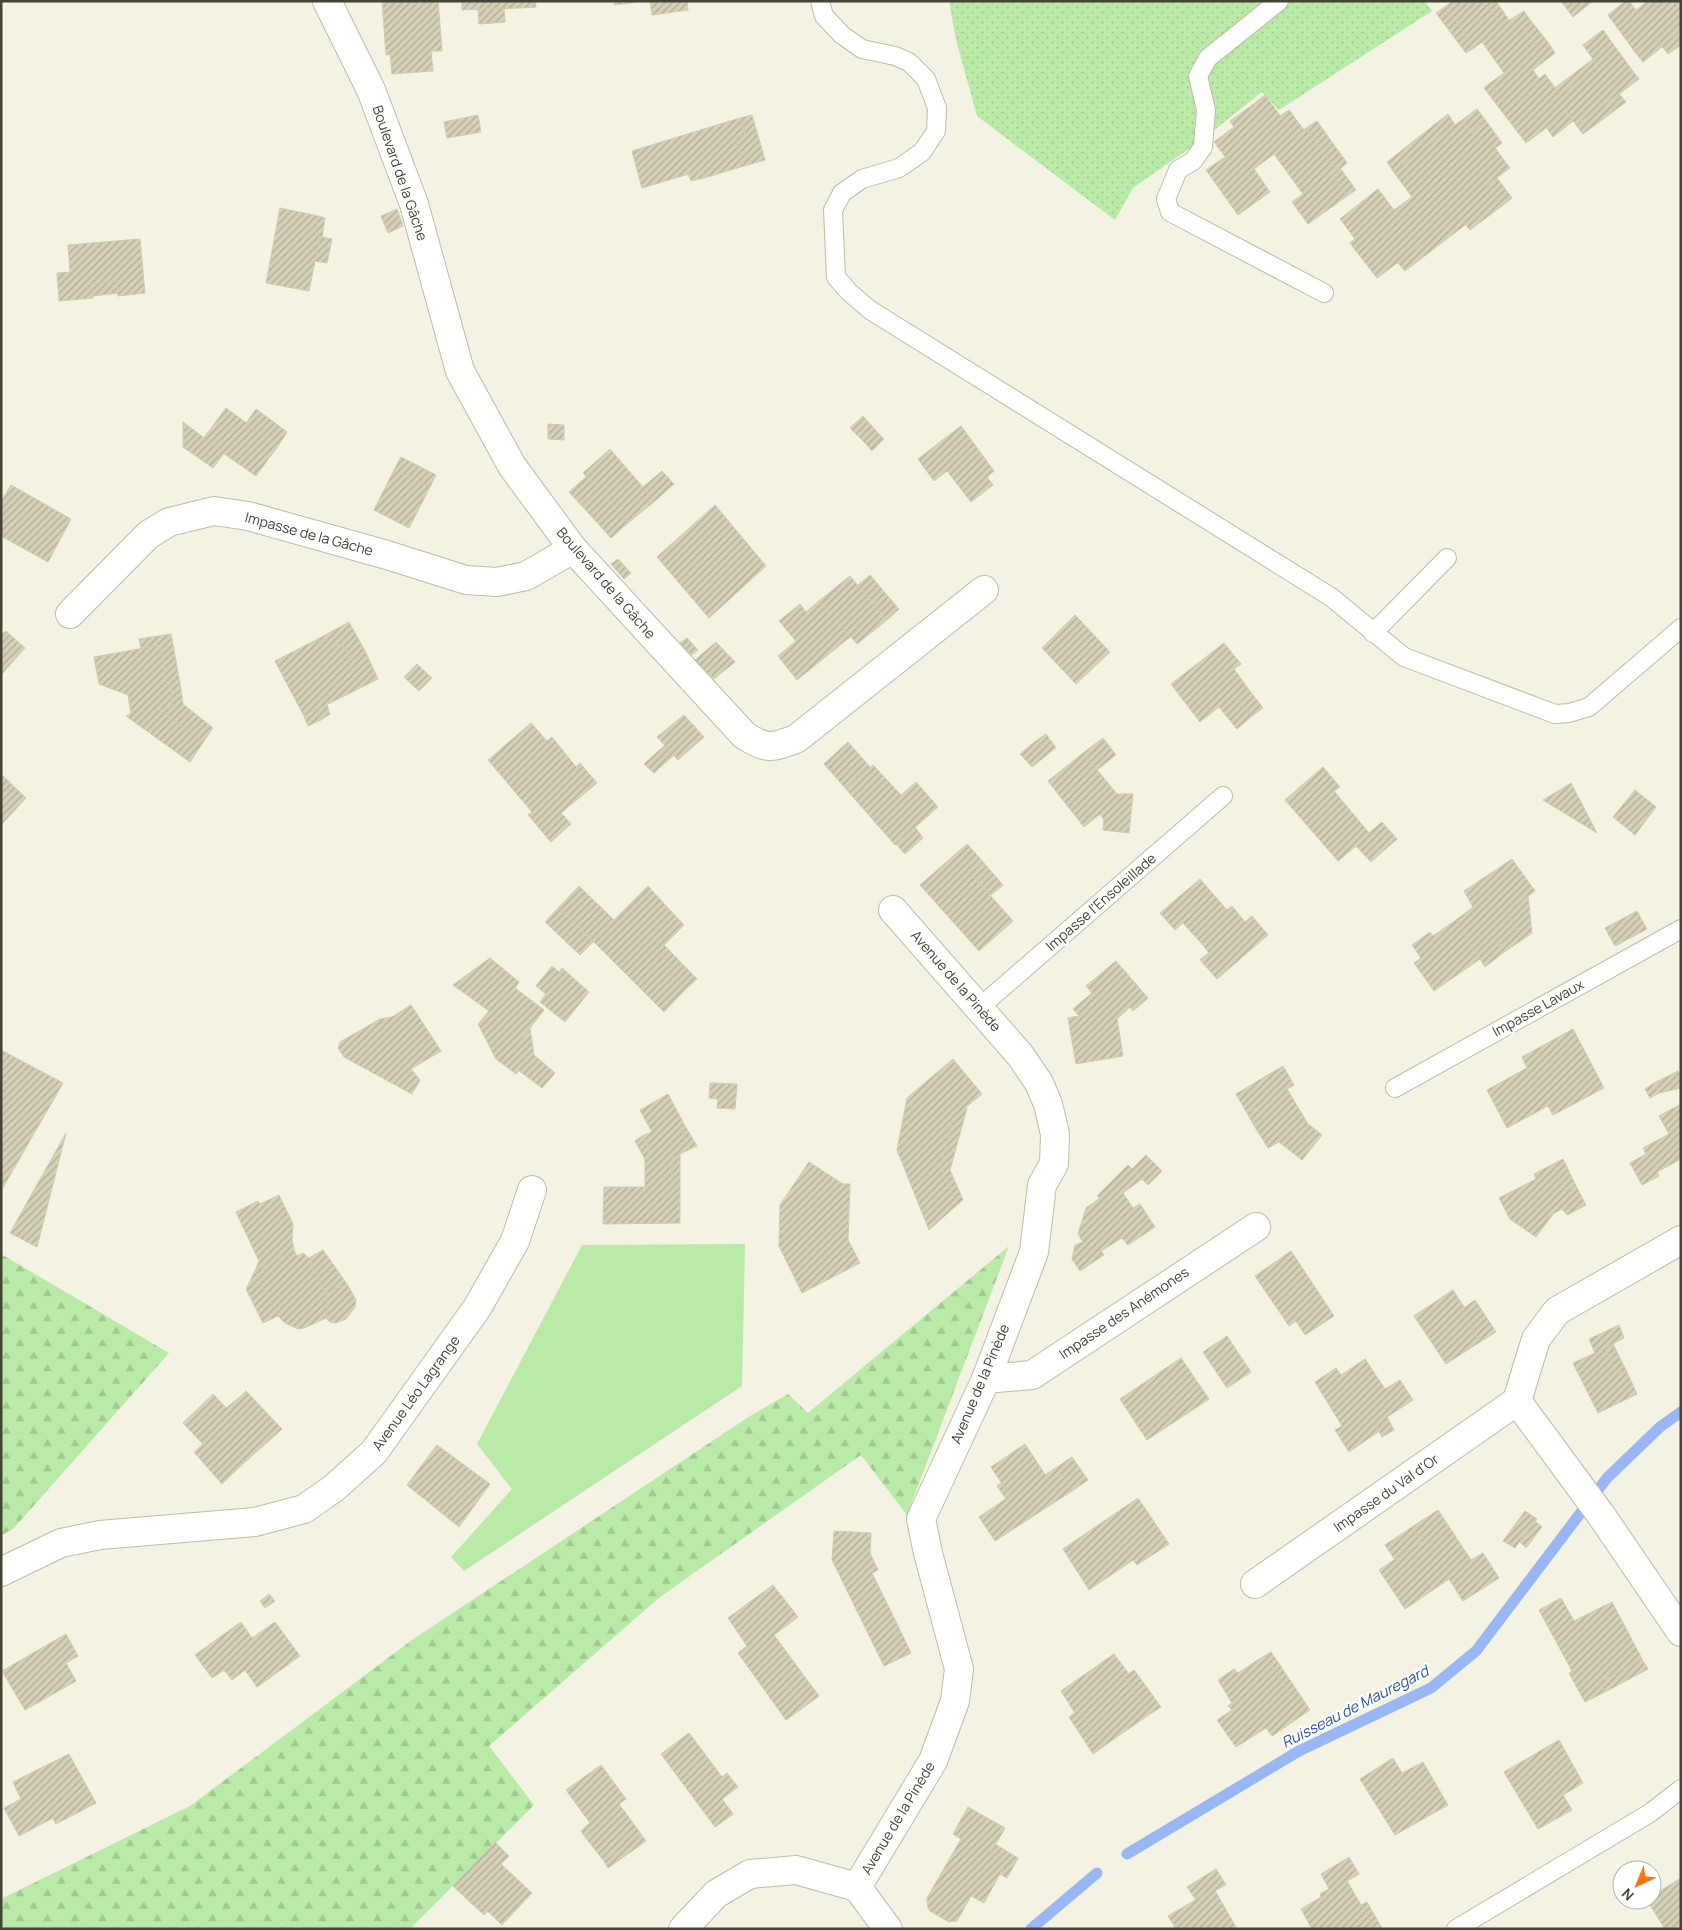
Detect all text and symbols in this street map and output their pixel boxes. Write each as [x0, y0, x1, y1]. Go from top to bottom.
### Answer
street label: Boulevard de la Gâche [368, 103, 433, 243]
street label: Impasse de la Gâche [243, 507, 375, 560]
street label: Boulevard de la Gâche [553, 523, 660, 642]
street label: Impasse l’Ensoleillade [1042, 848, 1160, 955]
street label: Avenue de la Pinède [907, 926, 1006, 1035]
street label: Impasse Lavaux [1489, 974, 1587, 1041]
street label: Impasse des Anémones [1055, 1262, 1192, 1363]
street label: Avenue de la Pinède [946, 1321, 1013, 1447]
street label: Avenue Léo Lagrange [367, 1331, 464, 1454]
street label: Impasse du Val d'Or [1329, 1449, 1442, 1536]
water label: Ruisseau de Mauregard [1278, 1659, 1434, 1753]
street label: Avenue de la Pinède [856, 1758, 939, 1878]
north arrow [1612, 1860, 1662, 1910]
text: N [1617, 1884, 1638, 1905]

